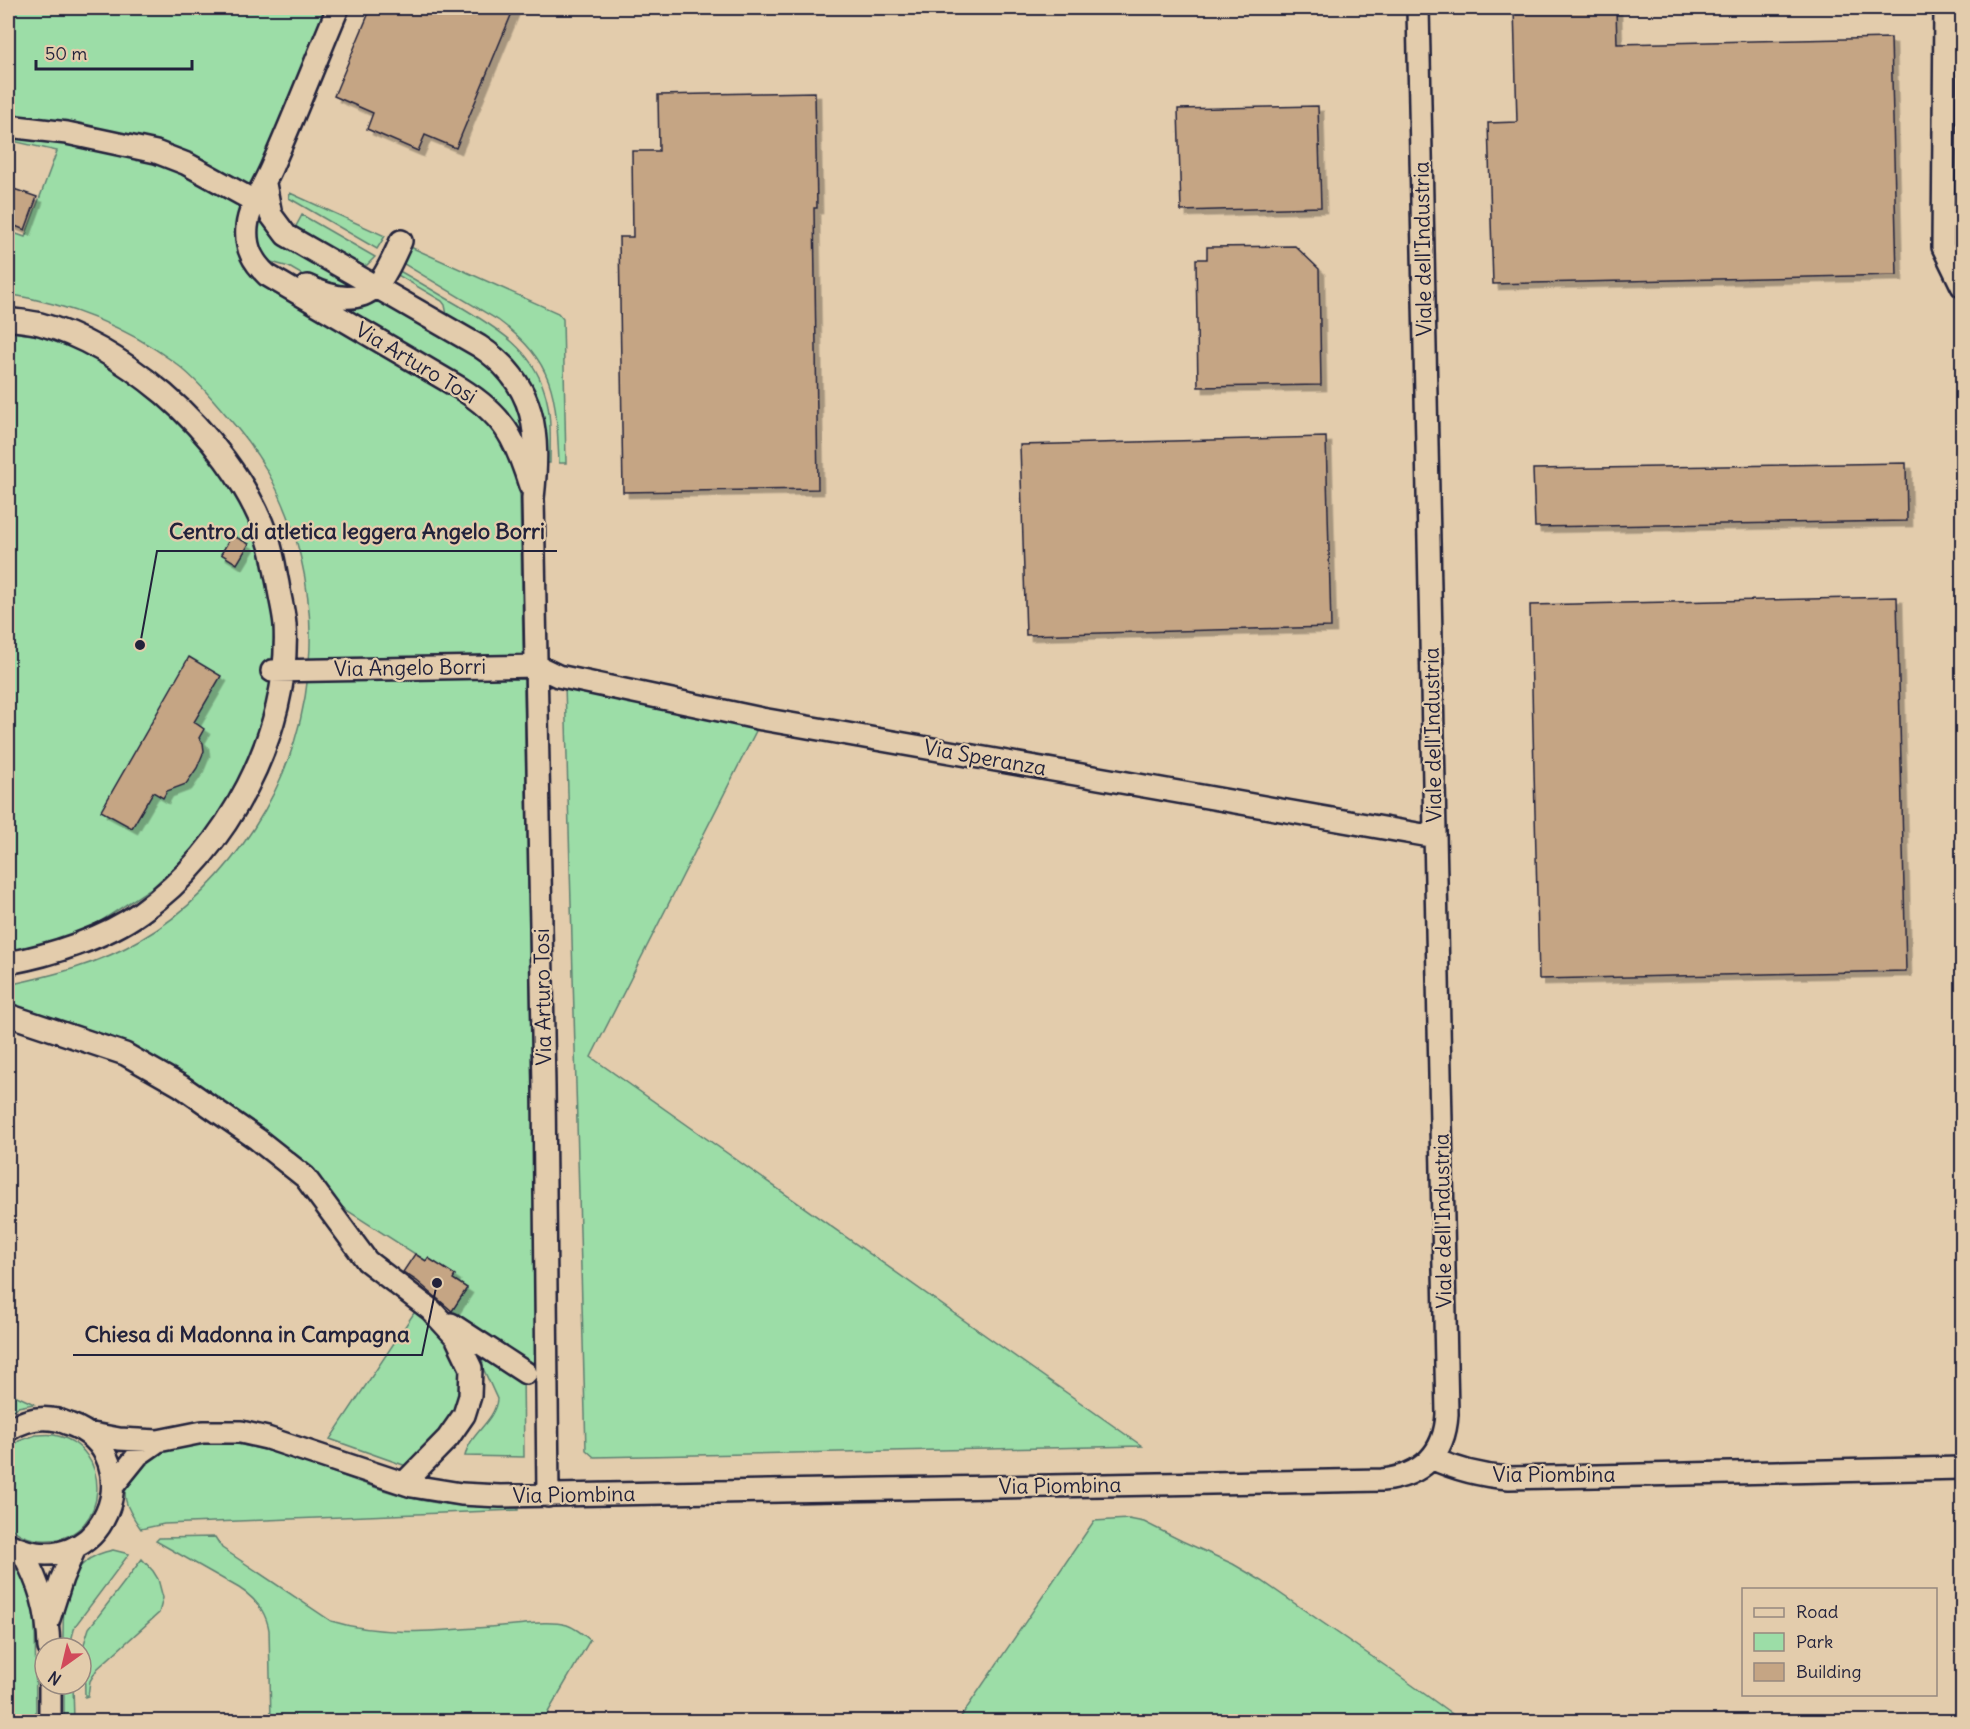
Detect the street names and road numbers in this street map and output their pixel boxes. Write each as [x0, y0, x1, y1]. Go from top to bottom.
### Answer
street label: Viale dell'Industria [1407, 161, 1438, 337]
street label: Via Arturo Tosi [351, 316, 482, 409]
street label: Viale dell'Industria [1417, 647, 1448, 823]
street label: Via Angelo Borri [334, 653, 486, 682]
street label: Via Speranza [922, 733, 1049, 782]
street label: Via Arturo Tosi [528, 928, 557, 1066]
street label: Viale dell'Industria [1427, 1133, 1458, 1309]
street label: Via Piombina [1493, 1461, 1615, 1488]
street label: Via Piombina [998, 1471, 1122, 1500]
street label: Via Piombina [512, 1480, 636, 1509]

